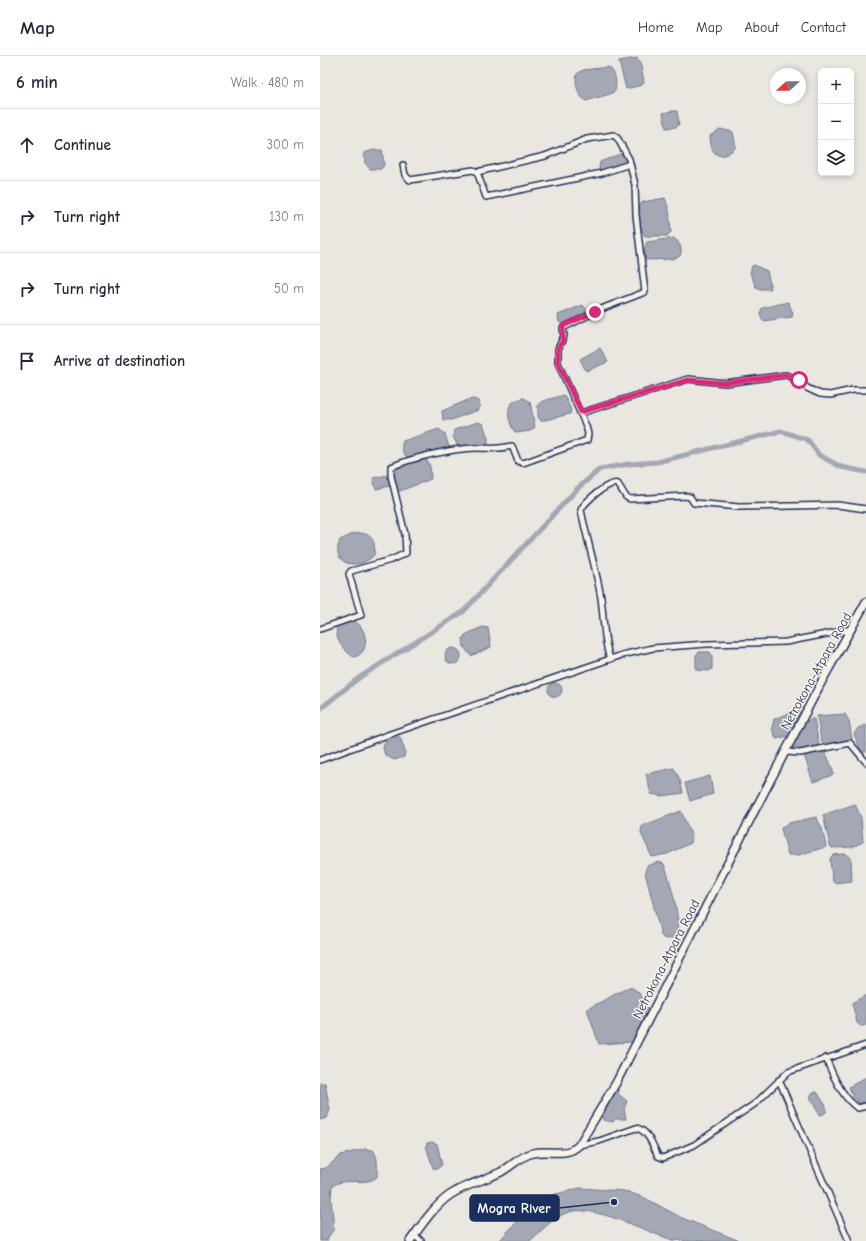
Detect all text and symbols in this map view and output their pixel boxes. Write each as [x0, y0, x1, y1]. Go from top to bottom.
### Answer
text: Map [20, 17, 55, 39]
text: Home [638, 19, 674, 36]
text: Map [696, 19, 722, 36]
text: About [744, 19, 779, 36]
text: Contact [801, 19, 846, 36]
north arrow [770, 68, 806, 104]
map controls [818, 68, 854, 176]
button: + [818, 68, 854, 104]
text: 6 min [16, 73, 58, 92]
text: Walk · 480 m [231, 75, 304, 90]
button: − [818, 104, 854, 140]
icon: ahead [16, 134, 38, 156]
text: Continue [54, 136, 111, 154]
text: 300 m [266, 137, 304, 152]
button: layers [818, 140, 854, 176]
icon: right [16, 206, 38, 228]
text: Turn right [54, 208, 120, 226]
text: 130 m [269, 209, 304, 224]
icon: right [16, 278, 38, 300]
text: Turn right [54, 280, 120, 298]
text: 50 m [274, 281, 304, 296]
route end [586, 303, 604, 321]
icon: arrive [16, 350, 38, 372]
text: Arrive at destination [54, 352, 185, 370]
route start [790, 371, 808, 389]
street label: Netrokona-Atpara Road [778, 610, 854, 732]
street label: Netrokona-Atpara Road [629, 897, 703, 1021]
callout: Mogra River [470, 1195, 559, 1221]
text: Mogra River [477, 1200, 551, 1217]

